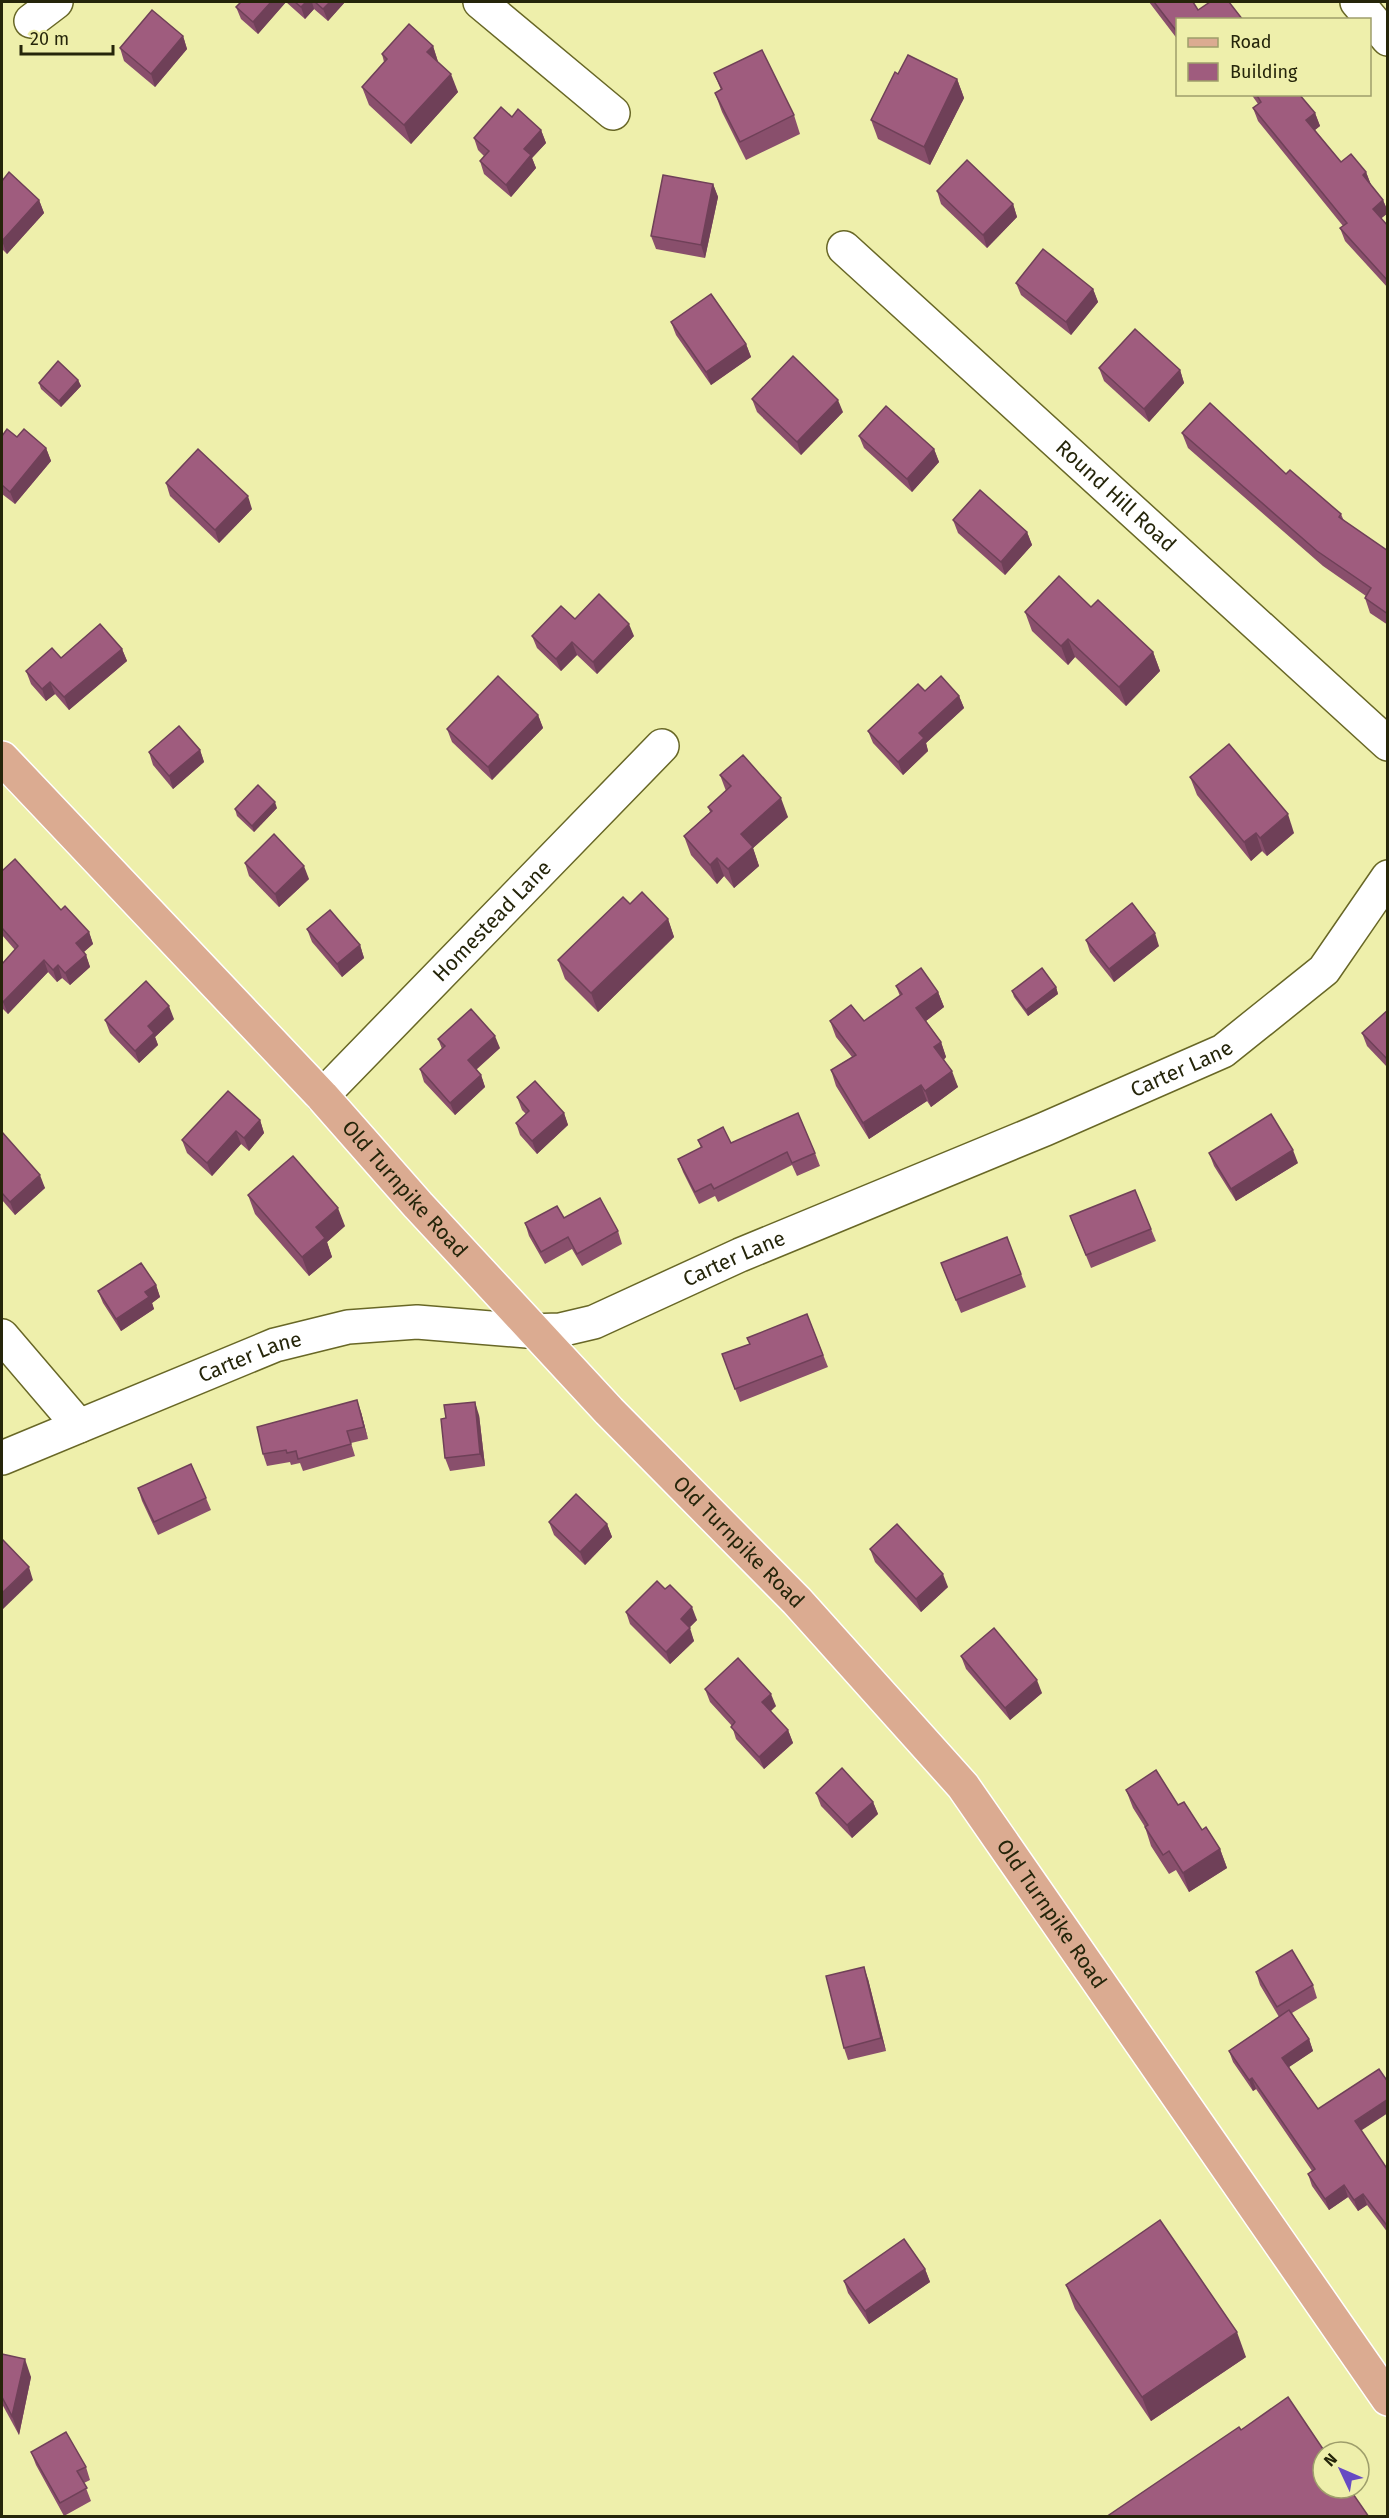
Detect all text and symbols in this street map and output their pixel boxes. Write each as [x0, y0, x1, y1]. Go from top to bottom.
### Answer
scale bar [21, 18, 112, 56]
legend [1176, 18, 1371, 96]
text: 20 m [30, 28, 69, 50]
text: Road [1230, 31, 1272, 53]
text: Building [1230, 61, 1298, 83]
street label: Round Hill Road [1050, 434, 1182, 557]
street label: Homestead Lane [427, 855, 557, 987]
street label: Carter Lane [1127, 1035, 1238, 1103]
street label: Old Turnpike Road [336, 1115, 473, 1263]
street label: Carter Lane [679, 1225, 789, 1292]
street label: Carter Lane [194, 1326, 304, 1388]
street label: Old Turnpike Road [668, 1470, 810, 1614]
street label: Old Turnpike Road [991, 1834, 1112, 1994]
north arrow [1311, 2440, 1371, 2500]
text: N [1320, 2450, 1341, 2470]

